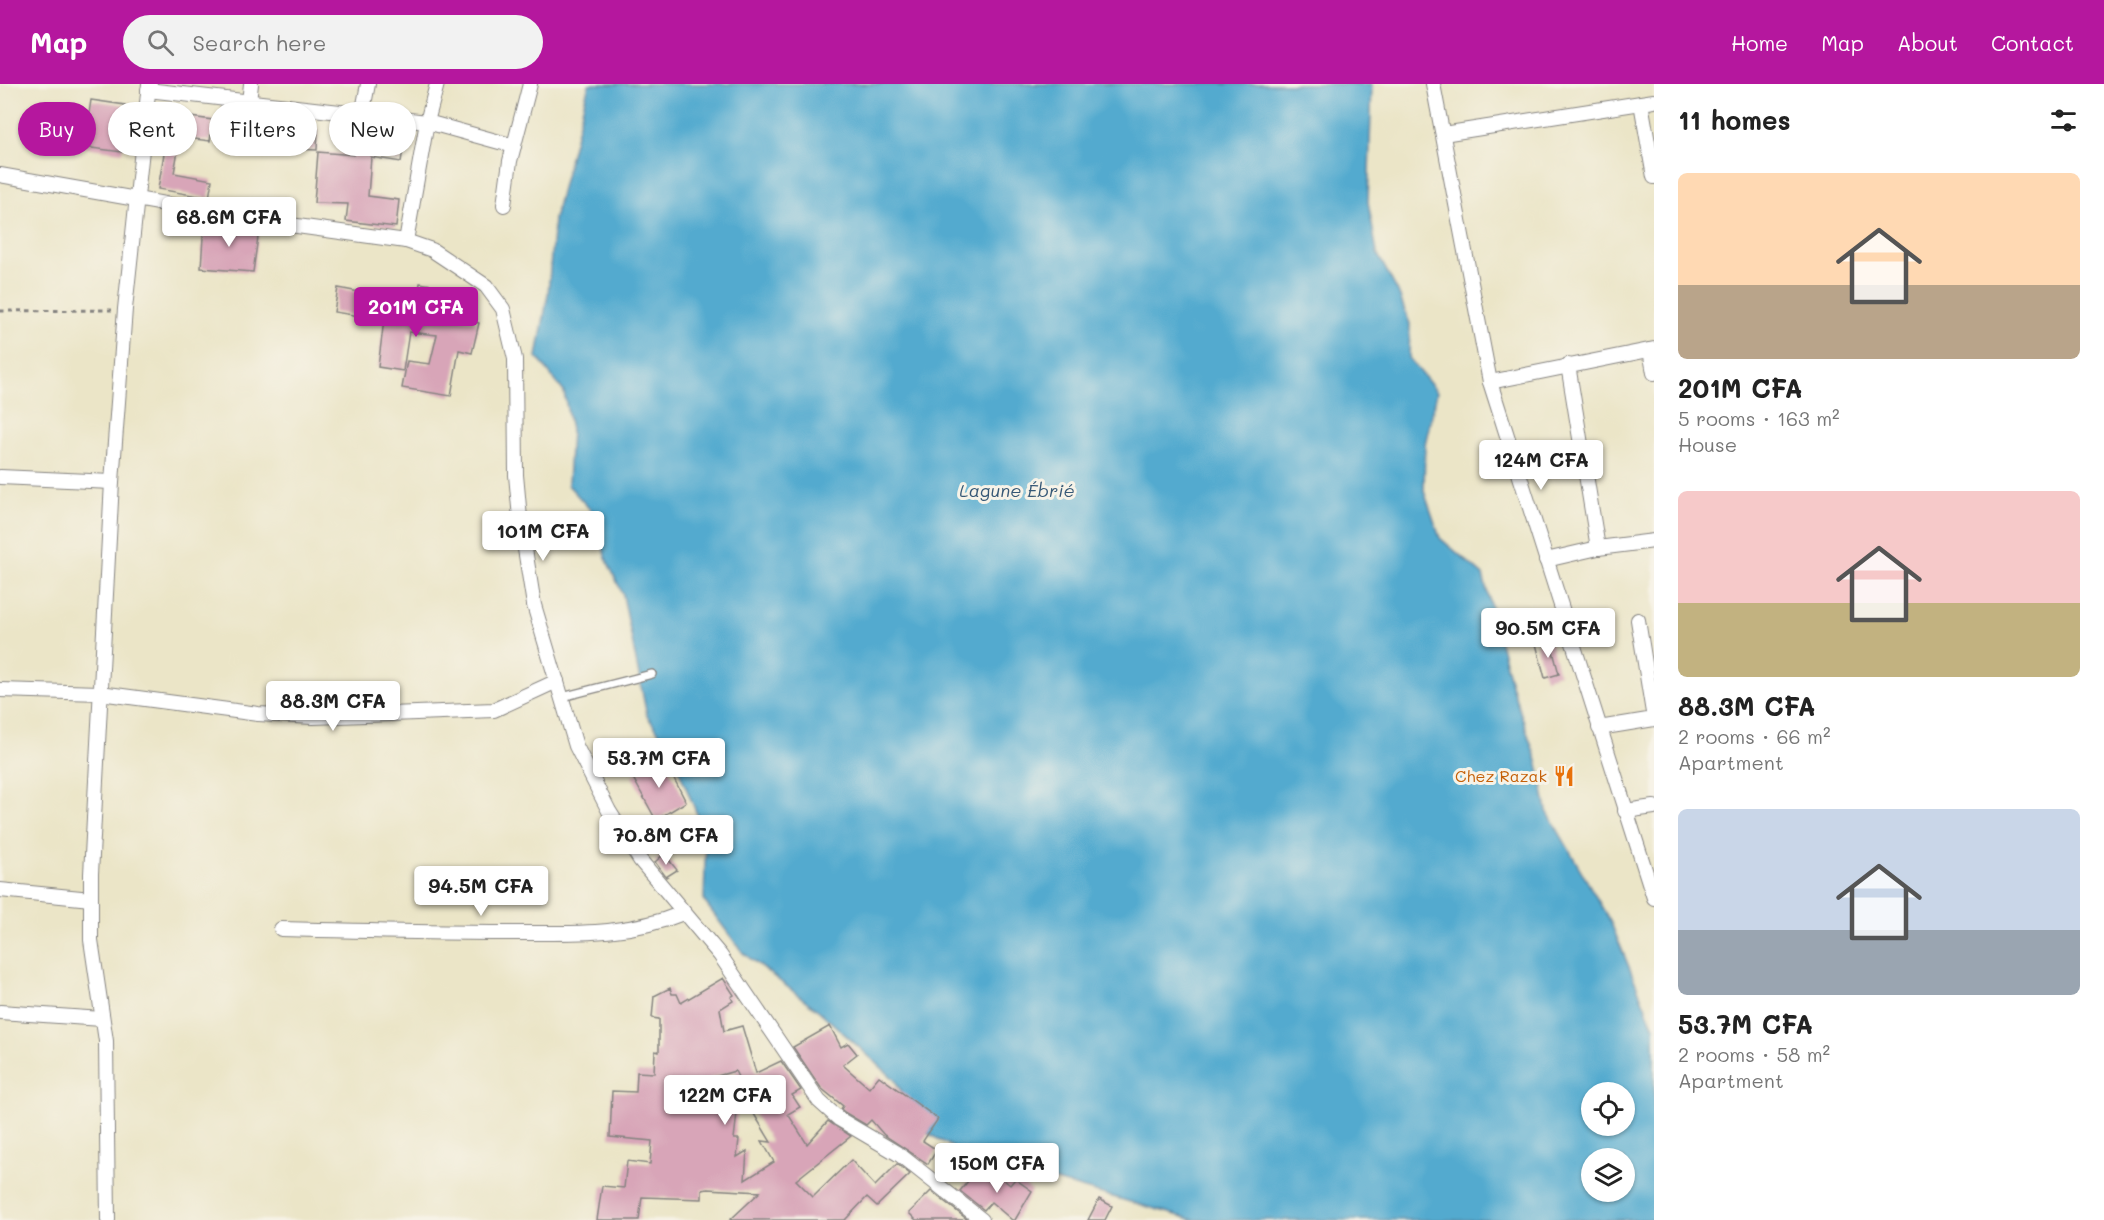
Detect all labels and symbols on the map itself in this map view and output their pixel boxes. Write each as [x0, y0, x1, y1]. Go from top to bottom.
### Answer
pin: 68.6M CFA [160, 197, 298, 248]
pin: 201M CFA [354, 287, 478, 338]
pin: 124M CFA [1479, 440, 1603, 491]
water label: Lagune Ébrié [959, 478, 1075, 502]
pin: 101M CFA [481, 511, 605, 562]
pin: 90.5M CFA [1479, 608, 1617, 659]
pin: 88.3M CFA [264, 681, 402, 732]
pin: 53.7M CFA [590, 738, 728, 789]
restaurant icon: Chez Razak [1552, 764, 1576, 788]
place label: Chez Razak [1455, 765, 1547, 786]
pin: 70.8M CFA [597, 815, 735, 866]
pin: 94.5M CFA [412, 866, 550, 917]
pin: 122M CFA [663, 1075, 787, 1126]
pin: 150M CFA [935, 1143, 1059, 1194]

